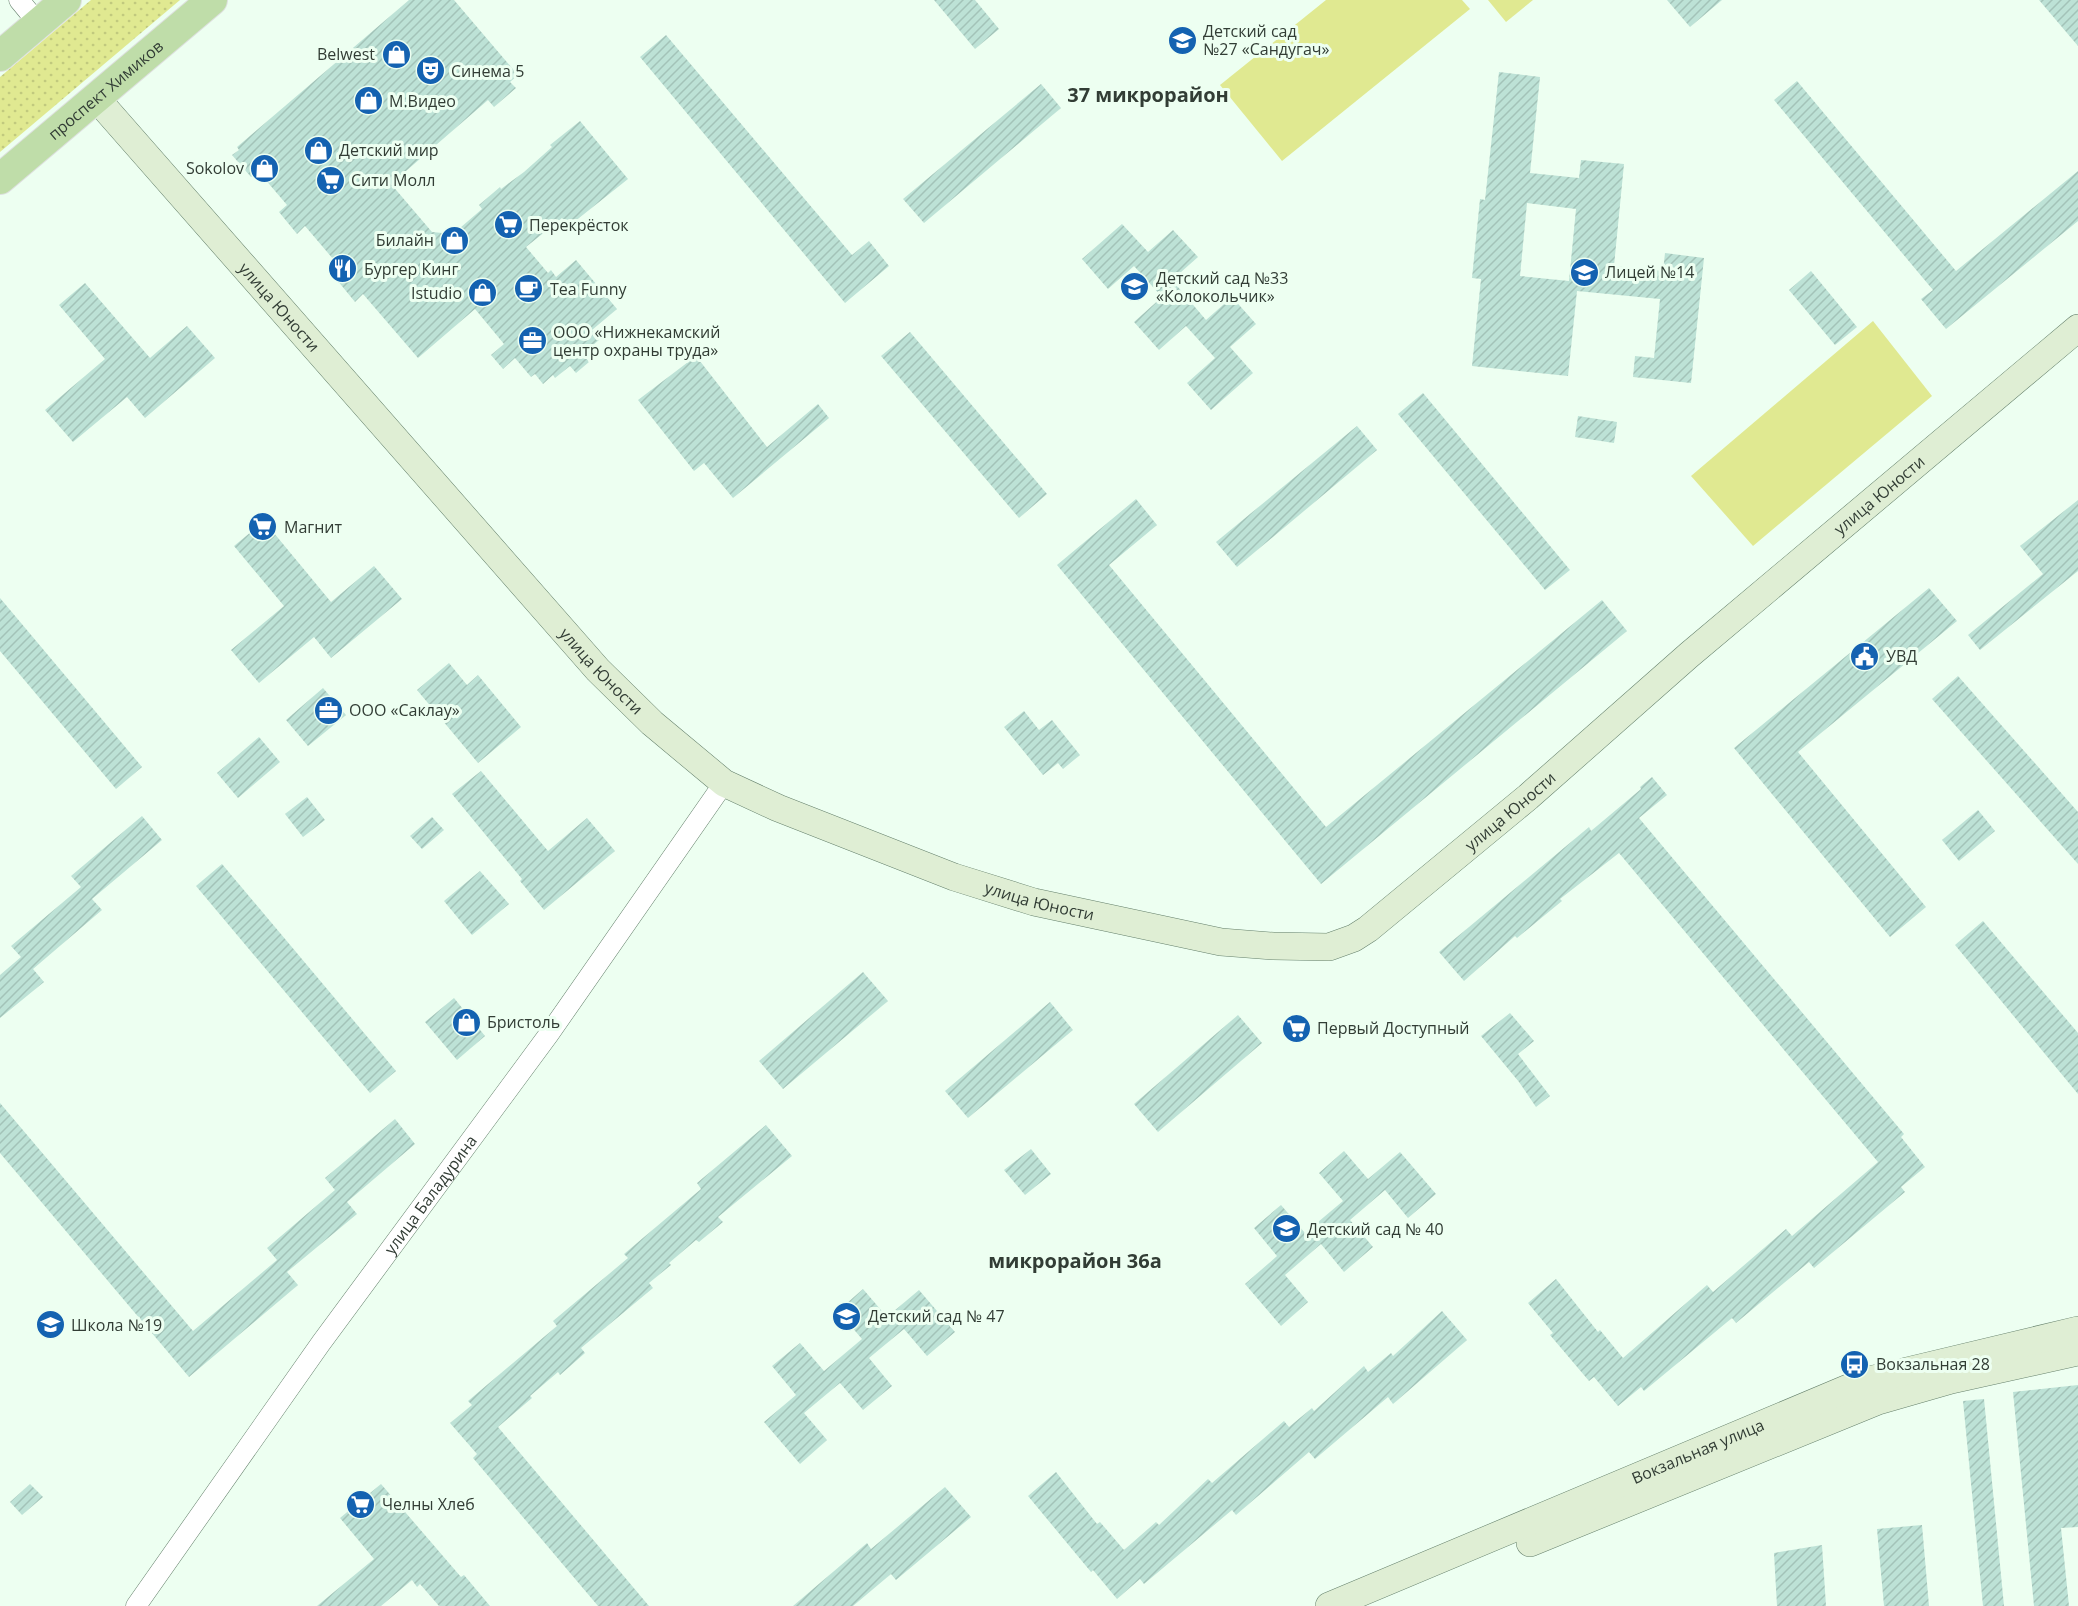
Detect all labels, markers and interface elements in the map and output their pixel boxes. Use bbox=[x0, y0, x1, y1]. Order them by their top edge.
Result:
place label: Детский сад №27 «Сандугач» bbox=[1203, 20, 1329, 60]
school or university icon: Детский сад №27 «Сандугач» bbox=[1166, 24, 1198, 56]
street label: проспект Химиков bbox=[43, 35, 168, 145]
shop icon: Belwest bbox=[380, 38, 412, 70]
place label: Belwest bbox=[317, 43, 375, 65]
theatre icon: Синема 5 bbox=[414, 55, 446, 87]
place label: Синема 5 bbox=[451, 60, 524, 82]
district label: 37 микрорайон bbox=[1067, 81, 1229, 108]
shop icon: М.Видео bbox=[352, 85, 384, 117]
place label: М.Видео bbox=[389, 90, 456, 112]
shop icon: Детский мир bbox=[302, 134, 334, 166]
place label: Детский мир bbox=[339, 139, 439, 161]
shop icon: Sokolov bbox=[249, 152, 281, 184]
place label: Sokolov bbox=[186, 157, 244, 179]
supermarket icon: Сити Молл bbox=[314, 164, 346, 196]
place label: Сити Молл bbox=[351, 169, 435, 191]
supermarket icon: Перекрёсток bbox=[492, 209, 524, 241]
place label: Перекрёсток bbox=[529, 214, 629, 236]
shop icon: Билайн bbox=[439, 224, 471, 256]
place label: Билайн bbox=[376, 229, 434, 251]
restaurant icon: Бургер Кинг bbox=[327, 253, 359, 285]
school or university icon: Лицей №14 bbox=[1568, 256, 1600, 288]
street label: улица Юности bbox=[234, 257, 325, 356]
place label: Бургер Кинг bbox=[364, 258, 458, 280]
place label: Лицей №14 bbox=[1605, 261, 1694, 283]
place label: Детский сад №33 «Колокольчик» bbox=[1156, 267, 1288, 307]
school or university icon: Детский сад №33 «Колокольчик» bbox=[1119, 271, 1151, 303]
cafe icon: Tea Funny bbox=[513, 273, 545, 305]
shop icon: Istudio bbox=[467, 277, 499, 309]
place label: Tea Funny bbox=[550, 278, 628, 300]
place label: Istudio bbox=[411, 282, 462, 304]
place label: ООО «Нижнекамский центр охраны труда» bbox=[553, 321, 720, 361]
office icon: ООО «Нижнекамский центр охраны труда» bbox=[516, 325, 548, 357]
street label: улица Юности bbox=[1829, 451, 1929, 540]
supermarket icon: Магнит bbox=[247, 511, 279, 543]
place label: Магнит bbox=[284, 516, 342, 538]
street label: улица Юности bbox=[555, 623, 648, 719]
public building icon: УВД bbox=[1849, 640, 1881, 672]
place label: УВД bbox=[1886, 645, 1917, 667]
office icon: ООО «Саклау» bbox=[312, 694, 344, 726]
place label: ООО «Саклау» bbox=[349, 699, 460, 721]
street label: улица Юности bbox=[1460, 767, 1560, 856]
street label: улица Юности bbox=[982, 876, 1096, 926]
shop icon: Бристоль bbox=[450, 1006, 482, 1038]
place label: Бристоль bbox=[487, 1011, 560, 1033]
supermarket icon: Первый Доступный bbox=[1280, 1012, 1312, 1044]
place label: Первый Доступный bbox=[1317, 1017, 1470, 1039]
street label: улица Баладурина bbox=[379, 1130, 482, 1259]
school or university icon: Детский сад № 40 bbox=[1270, 1213, 1302, 1245]
place label: Детский сад № 40 bbox=[1307, 1218, 1444, 1240]
district label: микрорайон 36а bbox=[988, 1247, 1162, 1274]
school or university icon: Детский сад № 47 bbox=[831, 1300, 863, 1332]
place label: Детский сад № 47 bbox=[868, 1305, 1005, 1327]
school or university icon: Школа №19 bbox=[34, 1309, 66, 1341]
place label: Школа №19 bbox=[71, 1314, 162, 1336]
bus stop icon: Вокзальная 28 bbox=[1839, 1348, 1871, 1380]
place label: Вокзальная 28 bbox=[1876, 1353, 1990, 1375]
street label: Вокзальная улица bbox=[1628, 1414, 1767, 1489]
supermarket icon: Челны Хлеб bbox=[345, 1488, 377, 1520]
place label: Челны Хлеб bbox=[382, 1493, 475, 1515]

